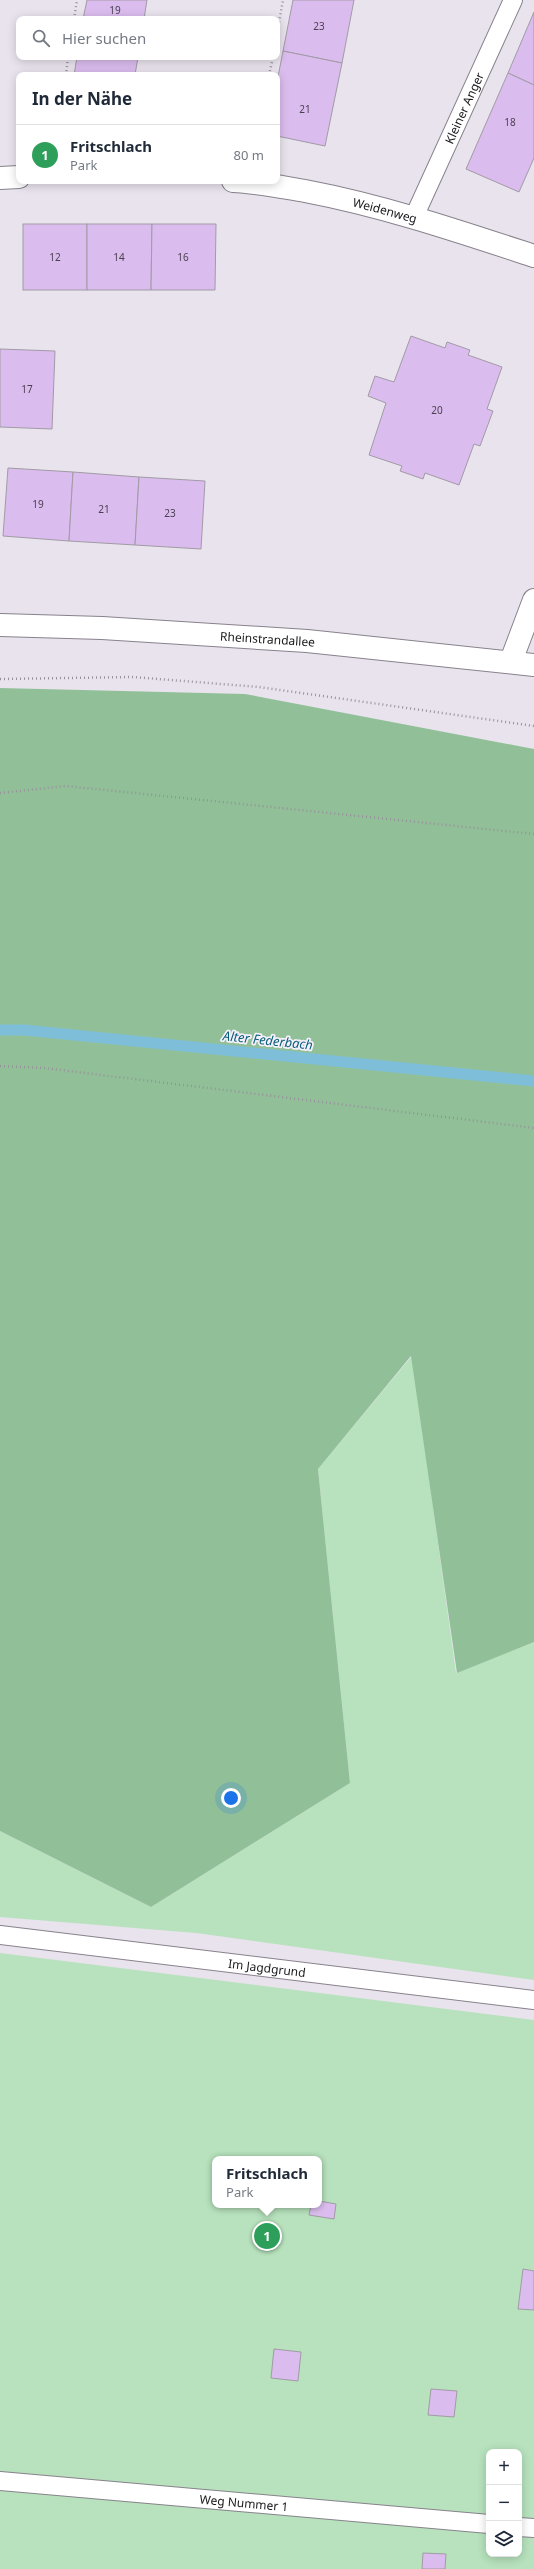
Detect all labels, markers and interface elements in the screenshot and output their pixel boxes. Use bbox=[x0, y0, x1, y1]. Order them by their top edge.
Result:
house number: 19 bbox=[109, 3, 121, 17]
search box bbox=[16, 16, 280, 60]
house number: 23 bbox=[313, 19, 325, 33]
icon: search bbox=[30, 27, 52, 49]
text: Hier suchen bbox=[62, 28, 146, 48]
street label: Kleiner Anger bbox=[440, 69, 488, 146]
text: In der Nähe bbox=[32, 87, 132, 110]
house number: 21 bbox=[299, 102, 311, 116]
house number: 18 bbox=[504, 115, 516, 129]
text: Fritschlach bbox=[70, 136, 152, 156]
text: 1 bbox=[41, 146, 49, 164]
text: 80 m bbox=[234, 146, 264, 164]
text: Park bbox=[70, 156, 97, 174]
street label: Weidenweg bbox=[351, 193, 419, 227]
house number: 12 bbox=[49, 250, 61, 264]
house number: 14 bbox=[113, 250, 125, 264]
house number: 16 bbox=[177, 250, 189, 264]
house number: 17 bbox=[21, 382, 33, 396]
house number: 20 bbox=[431, 403, 443, 417]
house number: 19 bbox=[32, 497, 44, 511]
house number: 21 bbox=[98, 502, 110, 516]
house number: 23 bbox=[164, 506, 176, 520]
street label: Rheinstrandallee bbox=[220, 627, 316, 650]
water label: Alter Federbach bbox=[221, 1026, 314, 1054]
your location bbox=[221, 1788, 241, 1808]
street label: Im Jagdgrund bbox=[227, 1954, 307, 1981]
popup bbox=[212, 2156, 322, 2208]
text: Fritschlach bbox=[226, 2163, 308, 2183]
text: Park bbox=[226, 2183, 254, 2201]
pin: 1 bbox=[254, 2221, 280, 2251]
map controls bbox=[486, 2449, 522, 2557]
button: + bbox=[486, 2449, 522, 2485]
button: − bbox=[486, 2485, 522, 2521]
street label: Weg Nummer 1 bbox=[199, 2490, 289, 2515]
button: layers bbox=[486, 2521, 522, 2557]

